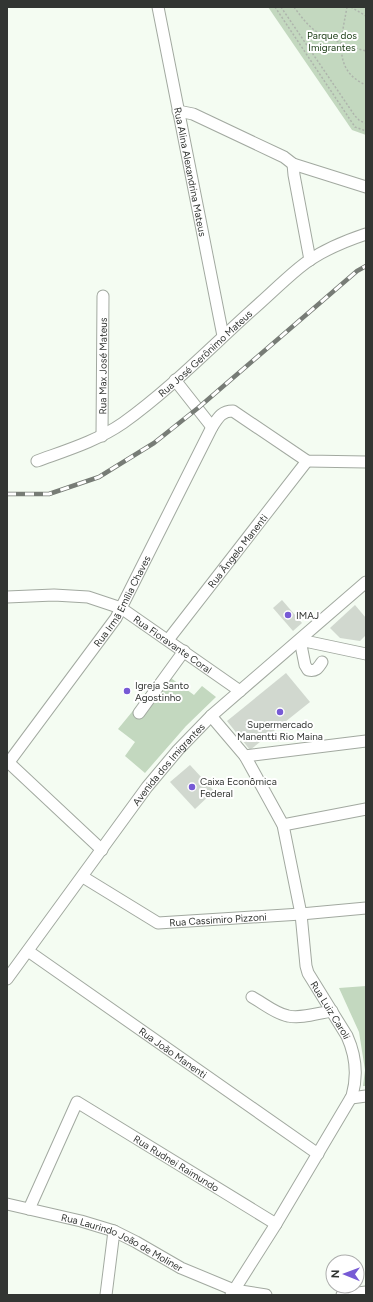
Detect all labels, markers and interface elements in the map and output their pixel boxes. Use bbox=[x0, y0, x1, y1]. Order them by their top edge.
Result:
park label: Parque dos Imigrantes bbox=[307, 29, 357, 54]
street label: Rua Alina Alexandrina Mateus bbox=[171, 106, 209, 238]
street label: Rua José Gerônimo Mateus bbox=[155, 307, 255, 400]
street label: Rua Max José Mateus bbox=[96, 317, 110, 415]
street label: Rua Ângelo Manenti bbox=[205, 512, 270, 591]
street label: Rua Irmã Emília Chaves bbox=[91, 553, 154, 650]
place label: IMAJ bbox=[296, 609, 319, 622]
marker: IMAJ bbox=[283, 610, 293, 620]
street label: Rua Fioravante Coral bbox=[131, 613, 214, 676]
place label: Igreja Santo Agostinho bbox=[135, 679, 189, 704]
marker: Igreja Santo Agostinho bbox=[122, 686, 132, 696]
marker: Supermercado Manentti Rio Maina bbox=[275, 707, 285, 717]
place label: Supermercado Manentti Rio Maina bbox=[237, 718, 323, 743]
street label: Avenida dos Imigrantes bbox=[130, 720, 208, 808]
place label: Caixa Econômica Federal bbox=[200, 775, 277, 800]
marker: Caixa Econômica Federal bbox=[187, 782, 197, 792]
street label: Rua Cassimiro Pizzoni bbox=[169, 910, 267, 929]
street label: Rua Luiz Caroli bbox=[308, 979, 353, 1041]
street label: Rua João Manenti bbox=[136, 1025, 209, 1081]
street label: Rua Rudnei Raimundo bbox=[131, 1132, 222, 1195]
street label: Rua Laurindo João de Moliner bbox=[60, 1211, 186, 1275]
north arrow bbox=[325, 1254, 365, 1294]
text: N bbox=[329, 1269, 342, 1278]

